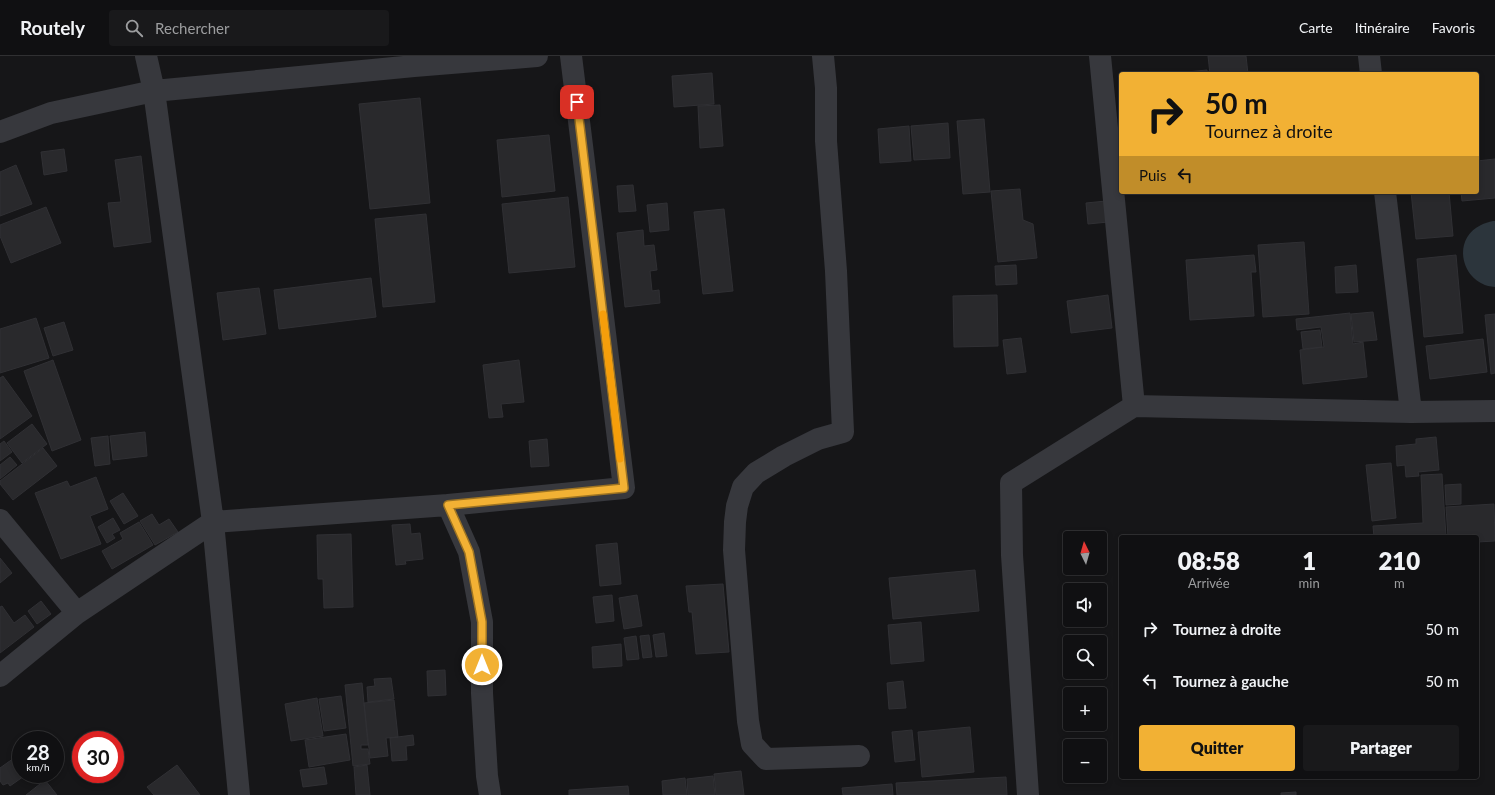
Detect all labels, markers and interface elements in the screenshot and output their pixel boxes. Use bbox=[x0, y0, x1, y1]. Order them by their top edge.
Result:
search box bbox=[109, 10, 389, 46]
text: Routely bbox=[20, 16, 85, 39]
icon: search bbox=[123, 17, 145, 39]
text: Rechercher bbox=[155, 19, 229, 37]
text: Carte bbox=[1299, 19, 1333, 36]
text: Itinéraire bbox=[1355, 19, 1410, 36]
text: Favoris bbox=[1432, 19, 1475, 36]
pin bbox=[560, 85, 594, 119]
text: 50 m bbox=[1205, 86, 1268, 120]
icon: right bbox=[1139, 88, 1191, 140]
icon: arrive bbox=[566, 91, 588, 113]
text: Tournez à droite bbox=[1205, 120, 1333, 142]
icon: left bbox=[1174, 164, 1196, 186]
text: Puis bbox=[1139, 166, 1166, 184]
north arrow bbox=[1063, 531, 1107, 575]
map controls bbox=[1063, 531, 1107, 783]
text: 08:58 bbox=[1178, 546, 1240, 575]
text: 1 bbox=[1302, 546, 1316, 575]
text: 210 bbox=[1378, 546, 1420, 575]
text: Arrivée bbox=[1188, 575, 1230, 591]
text: min bbox=[1299, 575, 1320, 591]
text: m bbox=[1394, 575, 1405, 591]
button: sound bbox=[1063, 583, 1107, 627]
icon: right bbox=[1139, 618, 1161, 640]
text: Tournez à droite bbox=[1173, 620, 1281, 638]
text: 50 m bbox=[1425, 620, 1459, 638]
button: search bbox=[1063, 635, 1107, 679]
position arrow bbox=[461, 644, 503, 686]
icon: left bbox=[1139, 670, 1161, 692]
text: Tournez à gauche bbox=[1173, 672, 1289, 690]
text: 50 m bbox=[1425, 672, 1459, 690]
button: + bbox=[1063, 687, 1107, 731]
button: Quitter bbox=[1139, 725, 1295, 771]
button: Partager bbox=[1303, 725, 1459, 771]
speed limit sign: 30 bbox=[72, 731, 124, 783]
button: − bbox=[1063, 739, 1107, 783]
text: 28 bbox=[26, 740, 50, 764]
text: km/h bbox=[26, 761, 50, 773]

